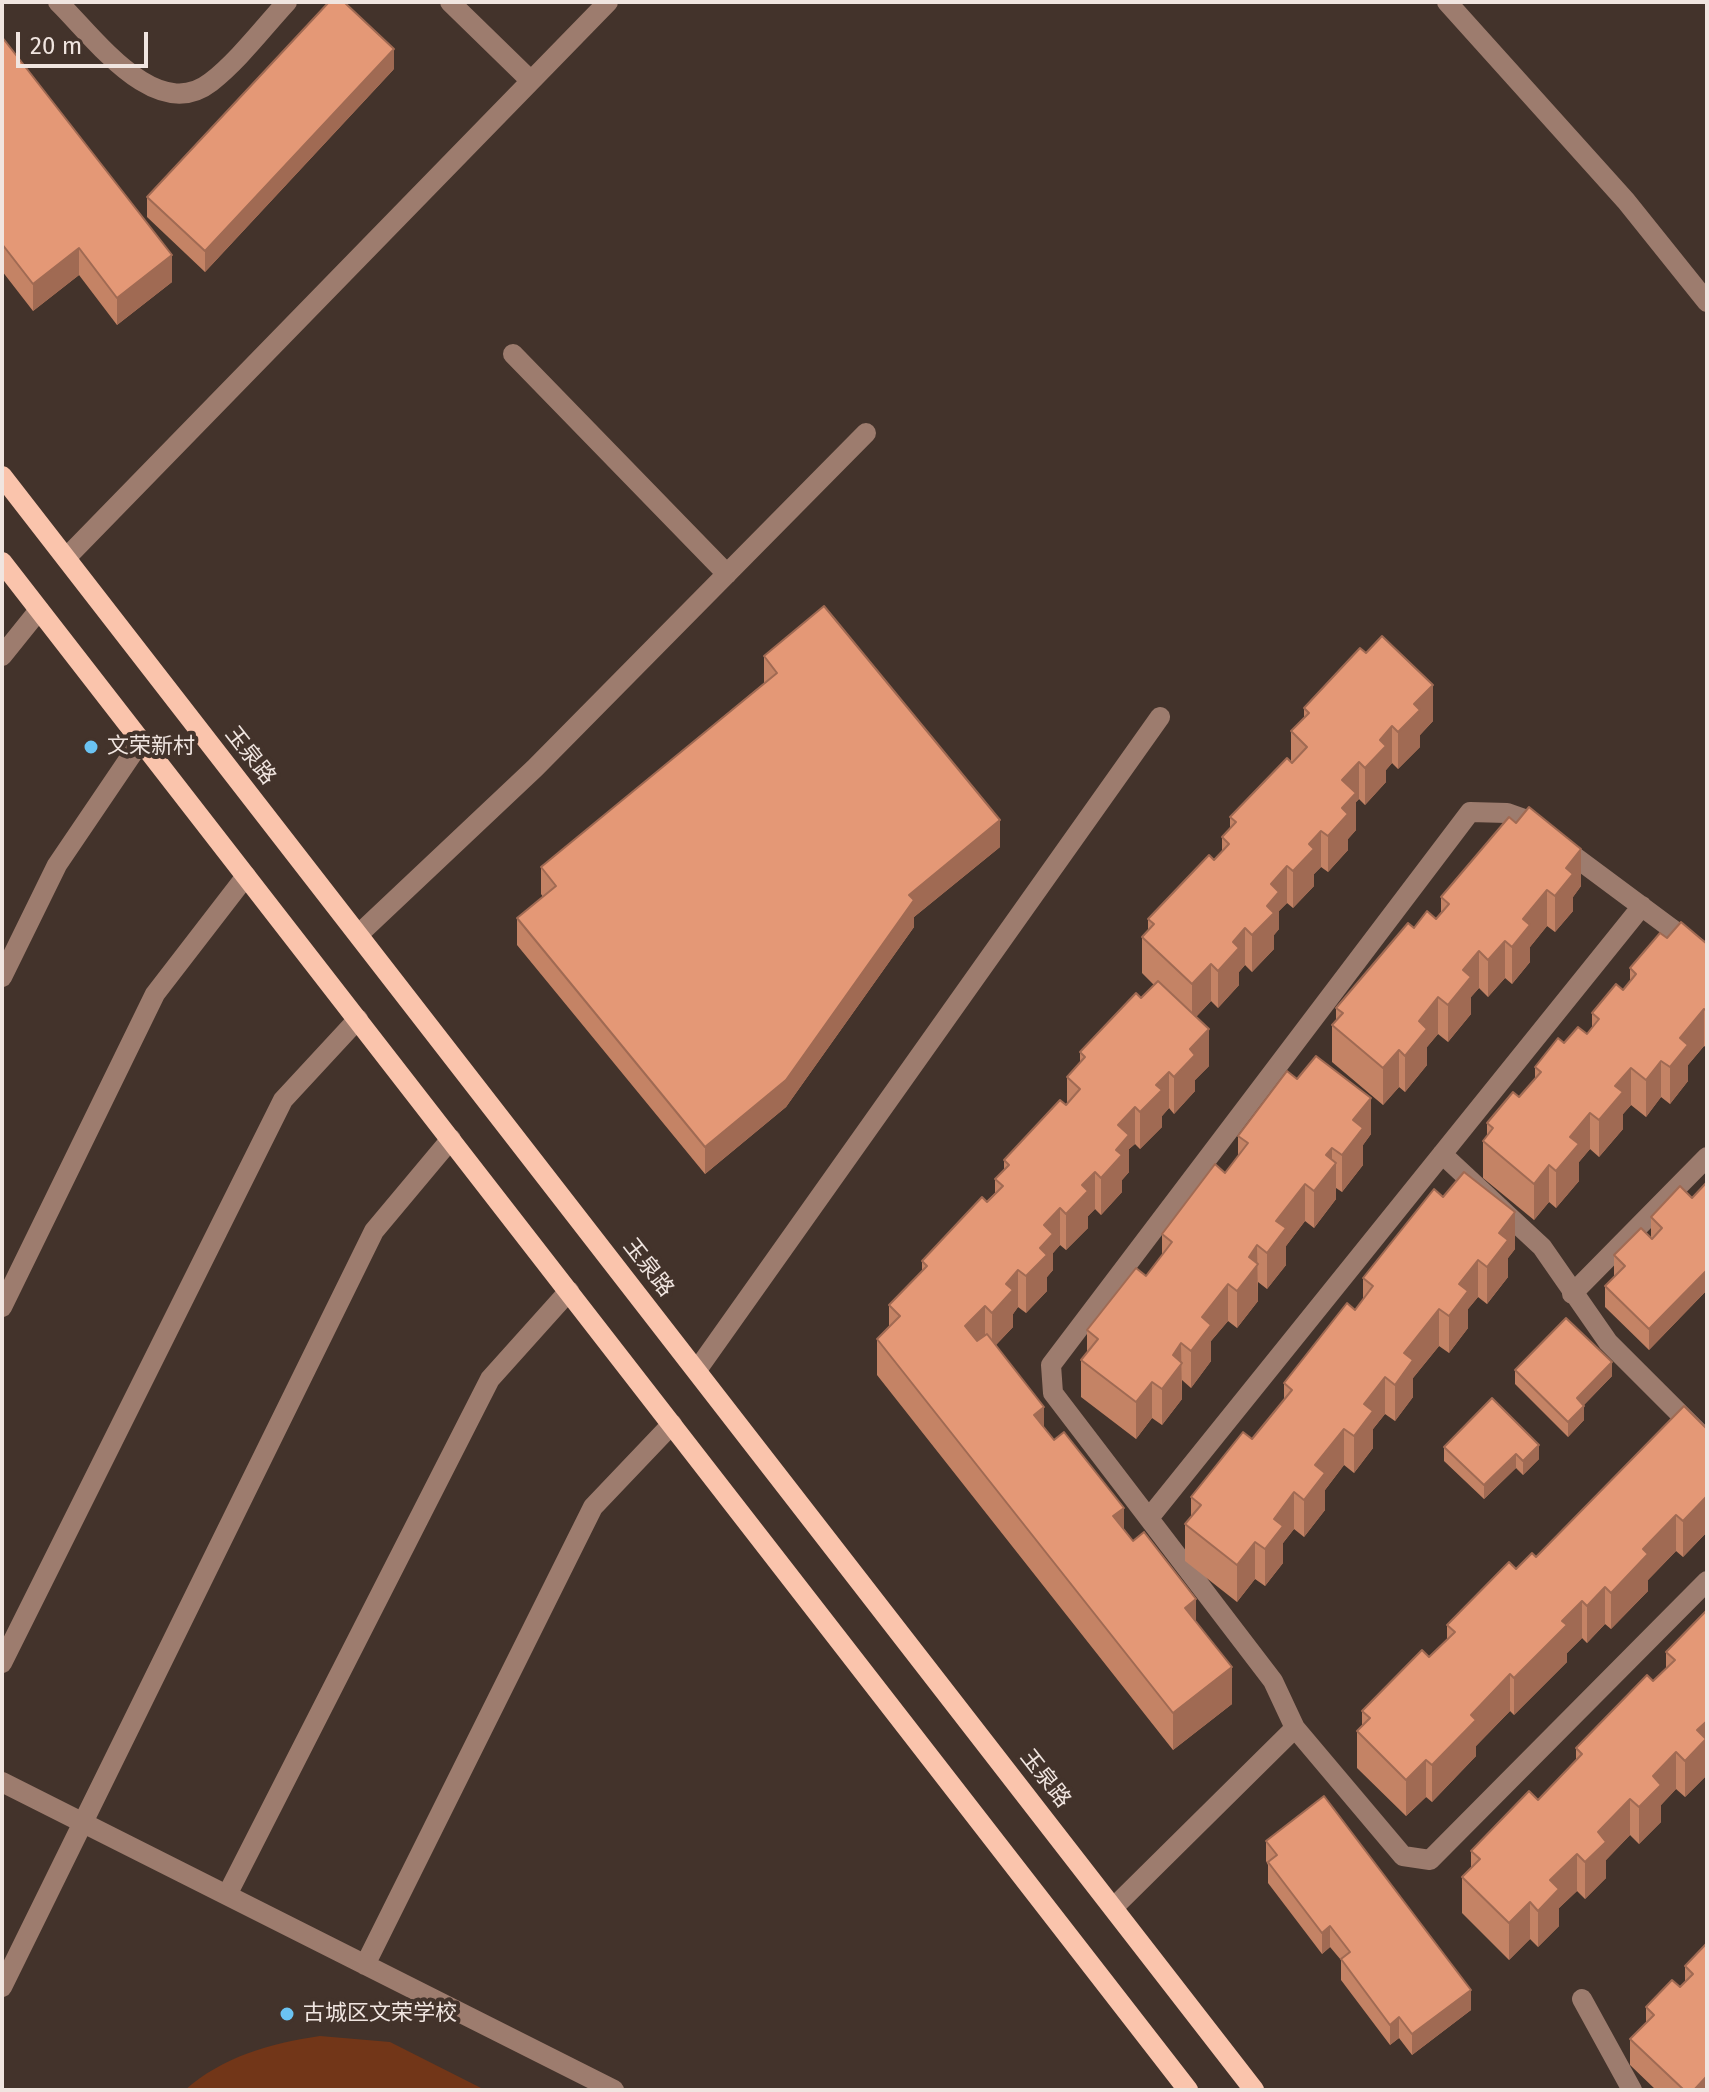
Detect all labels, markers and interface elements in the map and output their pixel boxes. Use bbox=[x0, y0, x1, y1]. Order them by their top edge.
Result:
scale bar bbox=[20, 16, 152, 66]
text: 20 m bbox=[30, 32, 82, 60]
street label: 玉泉路 bbox=[219, 722, 281, 790]
place label: 文荣新村 bbox=[107, 734, 195, 760]
marker: 文荣新村 bbox=[82, 738, 100, 756]
street label: 玉泉路 bbox=[617, 1234, 679, 1302]
street label: 玉泉路 bbox=[1014, 1745, 1076, 1813]
place label: 古城区文荣学校 bbox=[303, 2001, 457, 2027]
marker: 古城区文荣学校 bbox=[278, 2005, 296, 2023]

